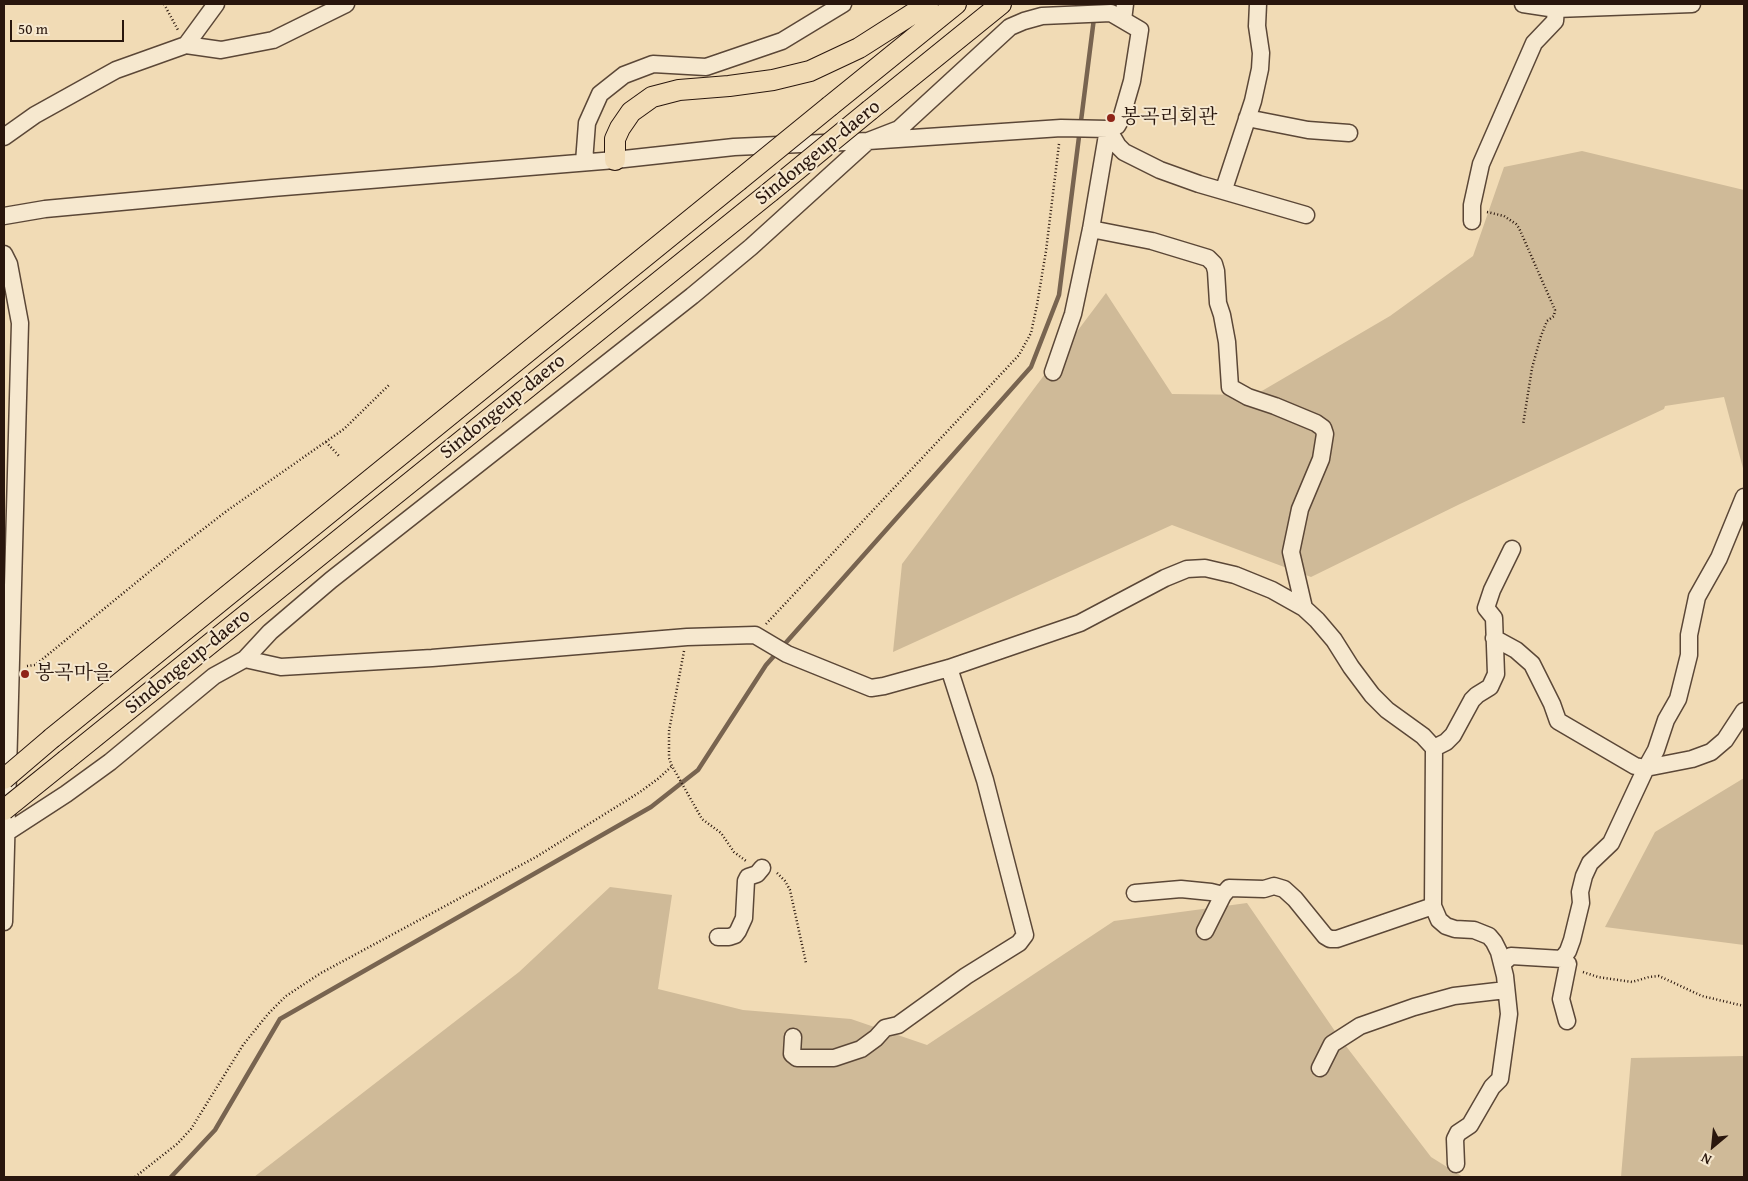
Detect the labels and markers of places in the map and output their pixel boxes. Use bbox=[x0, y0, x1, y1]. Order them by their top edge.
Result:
place label: 봉곡리회관 bbox=[1121, 106, 1218, 130]
marker: 봉곡리회관 bbox=[1105, 112, 1117, 124]
place label: 봉곡마을 bbox=[35, 662, 112, 686]
marker: 봉곡마을 bbox=[19, 668, 31, 680]

